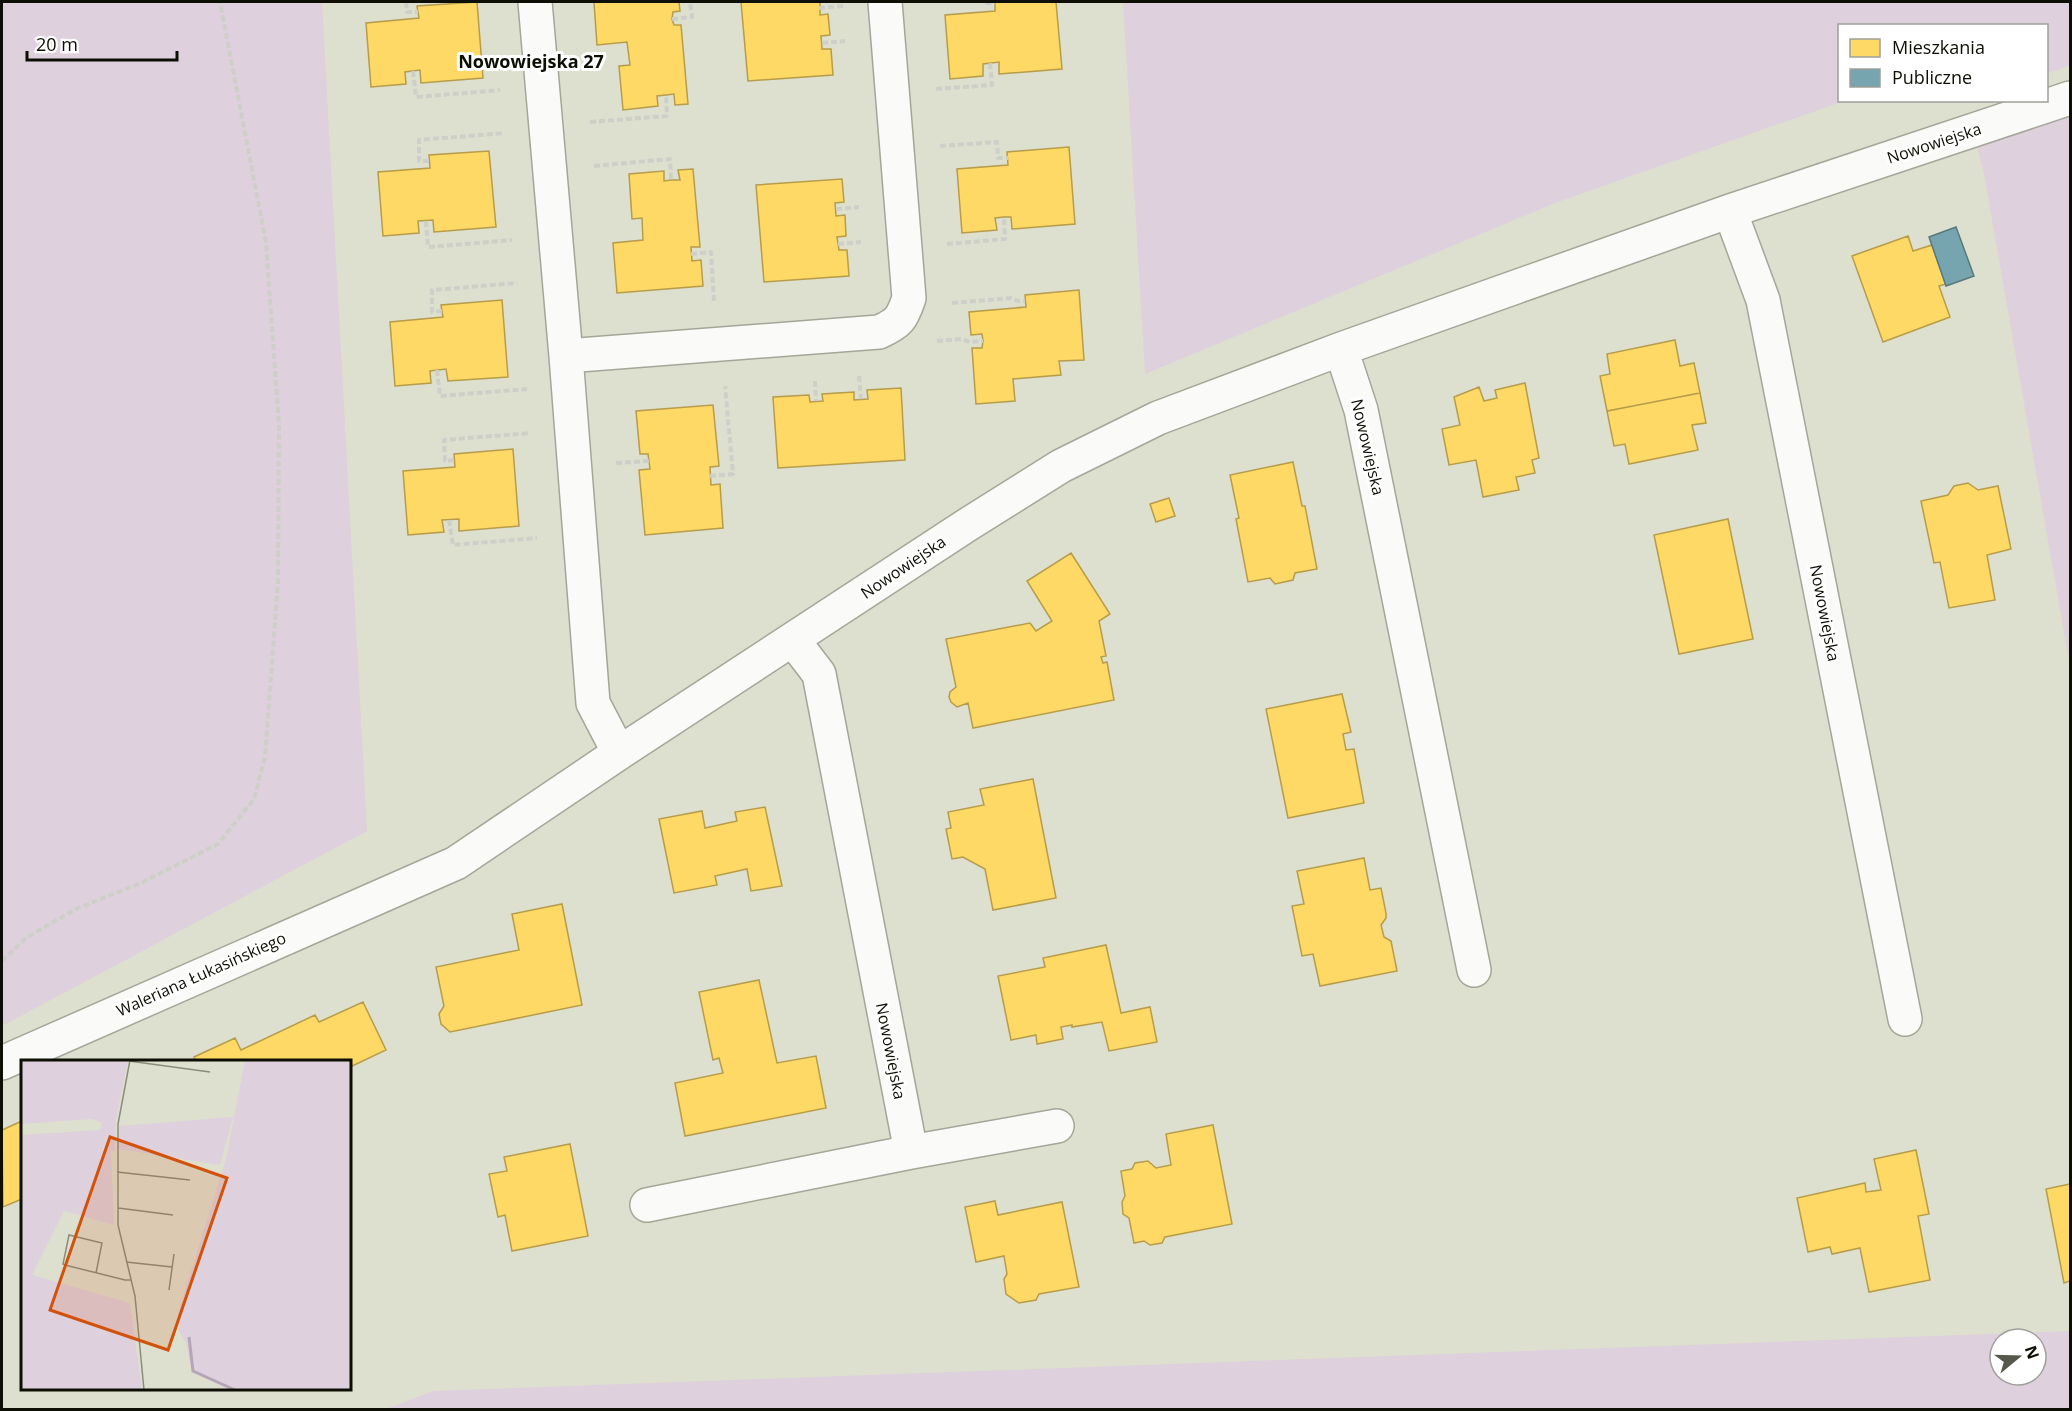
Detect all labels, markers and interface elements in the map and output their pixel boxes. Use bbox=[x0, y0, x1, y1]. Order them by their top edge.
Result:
scale bar bbox=[27, 24, 177, 62]
legend bbox=[1838, 24, 2048, 102]
text: 20 m bbox=[36, 32, 78, 56]
text: Mieszkania bbox=[1892, 35, 1985, 59]
district label: Nowowiejska 27 bbox=[458, 49, 604, 73]
text: Publiczne bbox=[1892, 65, 1972, 89]
street label: Nowowiejska bbox=[1884, 117, 1984, 169]
street label: Nowowiejska bbox=[1346, 397, 1390, 497]
street label: Nowowiejska bbox=[856, 530, 950, 604]
street label: Nowowiejska bbox=[1805, 563, 1845, 663]
street label: Waleriana Łukasińskiego bbox=[113, 927, 289, 1021]
street label: Nowowiejska bbox=[871, 1001, 911, 1101]
inset map bbox=[21, 1060, 351, 1390]
north arrow bbox=[1988, 1327, 2048, 1387]
text: N bbox=[2020, 1342, 2045, 1362]

